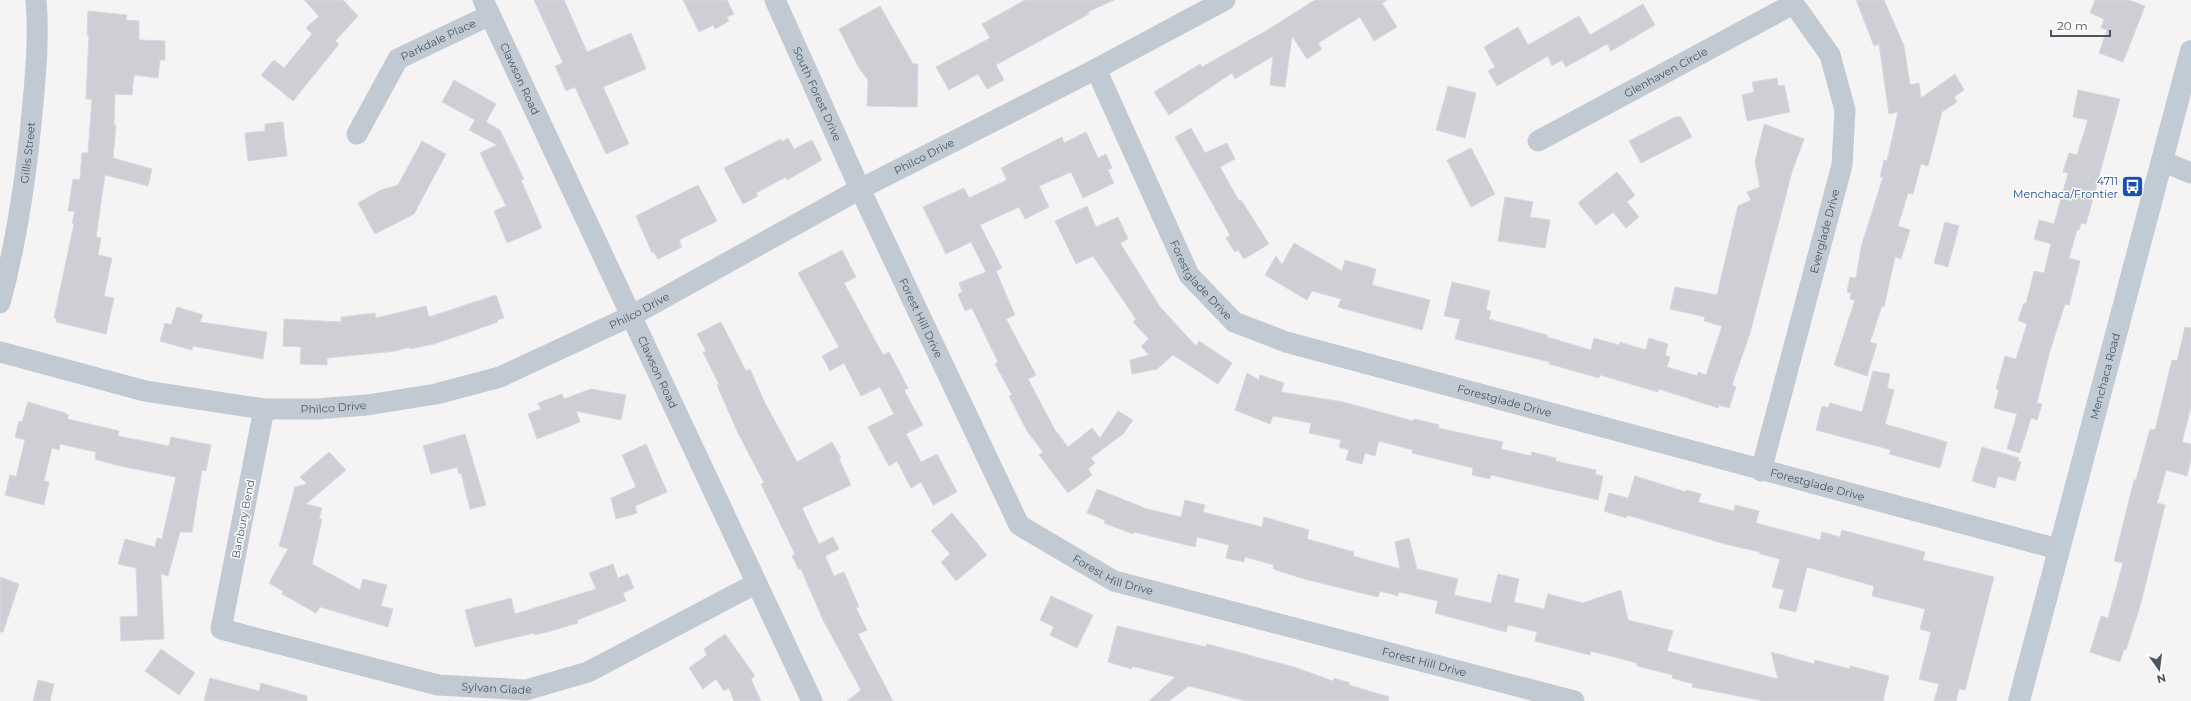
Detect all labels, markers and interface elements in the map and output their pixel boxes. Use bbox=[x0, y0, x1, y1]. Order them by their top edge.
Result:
scale bar bbox=[2051, 12, 2110, 38]
street label: Parkdale Place bbox=[398, 16, 478, 64]
text: 20 m bbox=[2057, 18, 2088, 33]
street label: Clawson Road bbox=[497, 40, 543, 117]
street label: Glenhaven Circle bbox=[1621, 44, 1710, 101]
street label: South Forest Drive bbox=[790, 45, 845, 144]
street label: Gillis Street bbox=[17, 121, 38, 184]
street label: Philco Drive bbox=[891, 135, 957, 178]
place label: 4711 Menchaca/Frontier bbox=[2013, 174, 2118, 201]
bus stop icon: 4711 Menchaca/Frontier bbox=[2120, 174, 2146, 200]
street label: Everglade Drive bbox=[1807, 187, 1842, 275]
street label: Forestglade Drive bbox=[1167, 238, 1235, 323]
street label: Forest Hill Drive bbox=[896, 276, 946, 361]
street label: Philco Drive bbox=[607, 289, 672, 332]
street label: Menchaca Road bbox=[2087, 331, 2123, 421]
street label: Clawson Road bbox=[635, 334, 681, 410]
street label: Forestglade Drive bbox=[1456, 381, 1554, 420]
street label: Philco Drive bbox=[300, 398, 367, 416]
street label: Forestglade Drive bbox=[1769, 465, 1866, 504]
street label: Banbury Bend bbox=[228, 478, 258, 560]
street label: Forest Hill Drive bbox=[1070, 551, 1155, 598]
street label: Forest Hill Drive bbox=[1381, 644, 1469, 680]
north arrow bbox=[2139, 649, 2179, 689]
text: N bbox=[2155, 671, 2167, 687]
street label: Sylvan Glade bbox=[461, 679, 534, 697]

